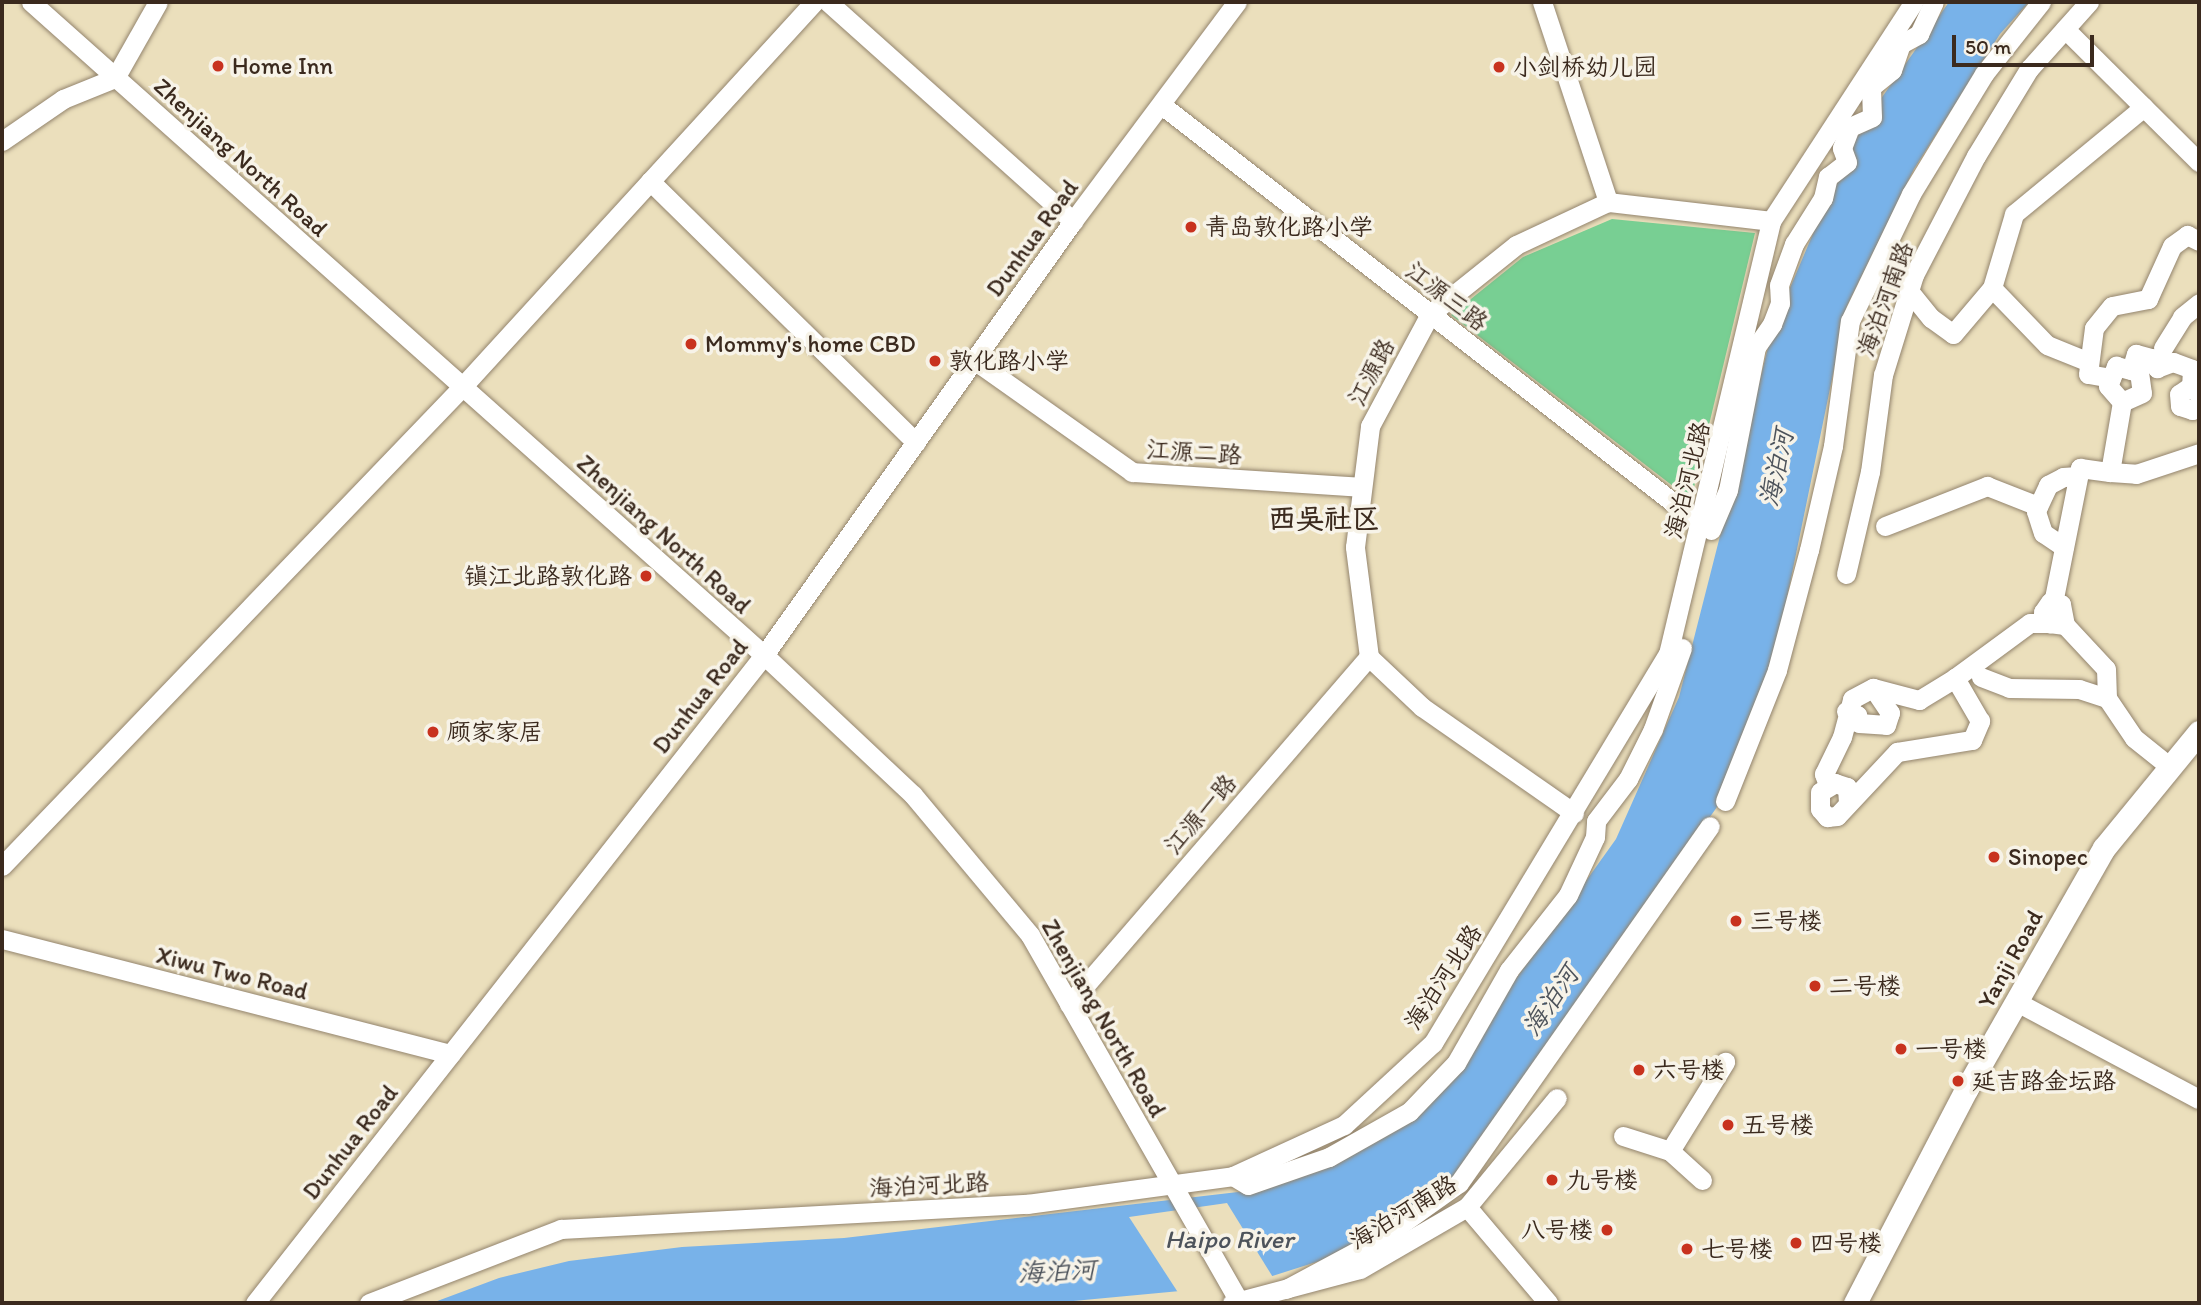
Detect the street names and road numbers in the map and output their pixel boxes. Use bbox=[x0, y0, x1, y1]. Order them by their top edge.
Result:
street label: Zhenjiang North Road bbox=[148, 72, 334, 242]
street label: Dunhua Road bbox=[980, 174, 1084, 302]
street label: 海泊河南路 bbox=[1851, 238, 1919, 360]
street label: 江源三路 bbox=[1400, 255, 1494, 337]
street label: 江源路 bbox=[1341, 333, 1401, 411]
street label: 海泊河北路 bbox=[1659, 418, 1715, 542]
street label: 江源二路 bbox=[1145, 434, 1243, 470]
street label: Zhenjiang North Road bbox=[571, 449, 757, 619]
street label: Dunhua Road bbox=[646, 633, 754, 759]
street label: 江源一路 bbox=[1158, 768, 1242, 860]
street label: Yanji Road bbox=[1971, 905, 2049, 1013]
street label: Zhenjiang North Road bbox=[1036, 914, 1172, 1122]
street label: 海泊河北路 bbox=[1398, 919, 1488, 1035]
street label: Xiwu Two Road bbox=[154, 940, 310, 1006]
street label: Dunhua Road bbox=[296, 1079, 404, 1205]
street label: 海泊河北路 bbox=[868, 1167, 990, 1203]
street label: 海泊河南路 bbox=[1344, 1169, 1462, 1255]

